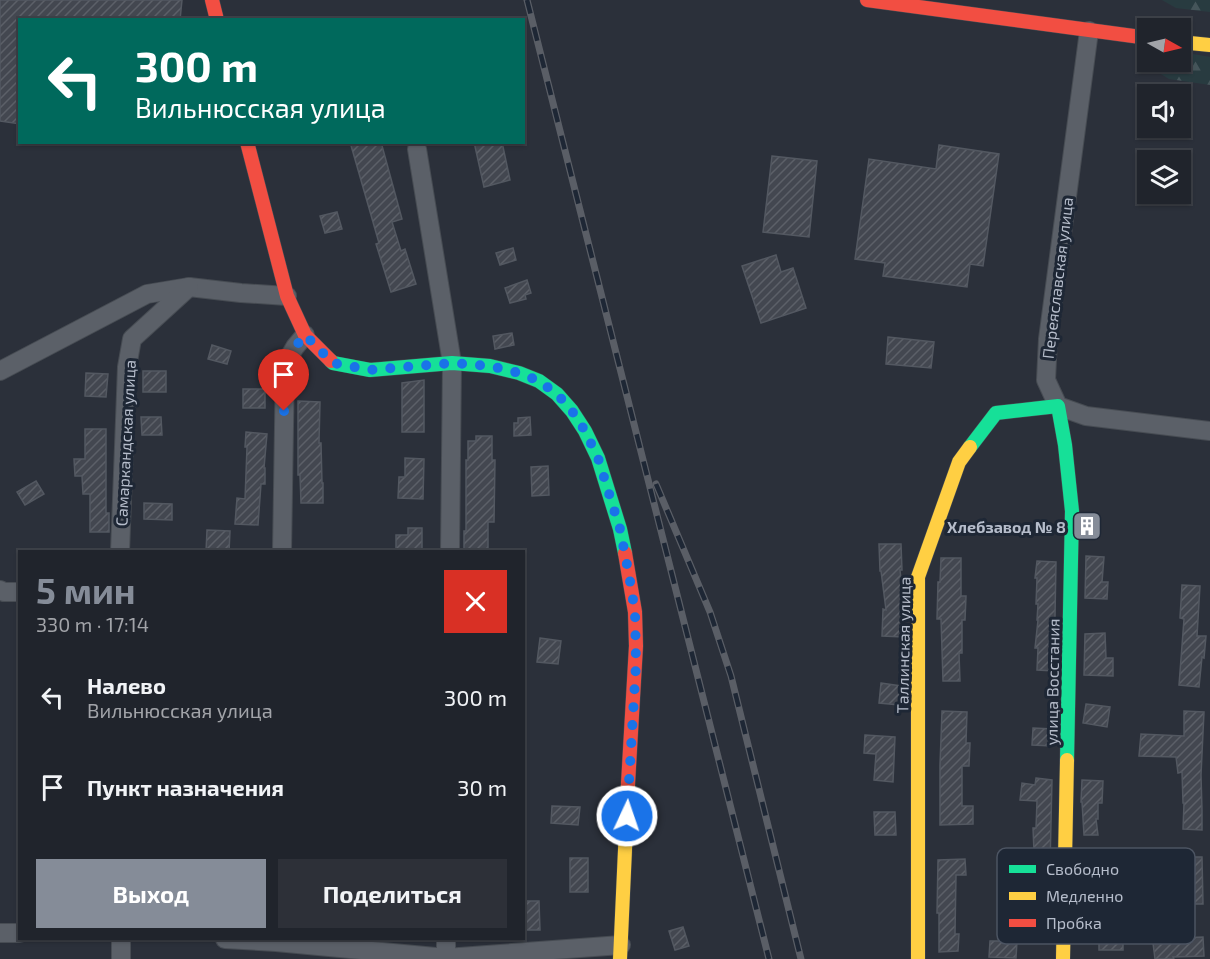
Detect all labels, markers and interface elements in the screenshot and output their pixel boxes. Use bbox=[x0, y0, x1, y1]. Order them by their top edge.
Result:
north arrow bbox=[1137, 18, 1191, 72]
map controls bbox=[1137, 18, 1191, 204]
text: 300 m bbox=[135, 40, 258, 90]
icon: left bbox=[36, 42, 114, 120]
button: sound bbox=[1137, 84, 1191, 138]
text: Вильнюсская улица bbox=[135, 91, 386, 123]
button: layers bbox=[1137, 150, 1191, 204]
street label: Переяславская улица bbox=[1038, 196, 1077, 360]
pin bbox=[258, 349, 309, 411]
icon: arrive bbox=[267, 358, 300, 391]
street label: Самаркандская улица bbox=[111, 359, 140, 527]
building icon: Хлебзавод № 8 bbox=[1071, 510, 1103, 542]
place label: Хлебзавод № 8 bbox=[947, 517, 1066, 536]
text: 5 мин bbox=[36, 568, 136, 611]
button: close bbox=[444, 570, 507, 633]
street label: Таллинская улица bbox=[892, 576, 915, 714]
text: 330 m · 17:14 bbox=[36, 612, 149, 636]
street label: улица Восстания bbox=[1041, 618, 1064, 746]
text: Налево bbox=[87, 672, 166, 698]
icon: left bbox=[36, 681, 69, 714]
text: 300 m bbox=[444, 684, 507, 710]
text: Вильнюсская улица bbox=[87, 698, 273, 722]
icon: arrive bbox=[36, 771, 69, 804]
text: Пункт назначения bbox=[87, 774, 284, 800]
text: 30 m bbox=[457, 774, 507, 800]
position arrow bbox=[595, 784, 659, 848]
legend bbox=[997, 848, 1195, 944]
button: Выход bbox=[36, 859, 266, 928]
button: Поделиться bbox=[278, 859, 507, 928]
text: Свободно bbox=[1046, 859, 1119, 878]
text: Медленно bbox=[1046, 886, 1123, 905]
text: Пробка bbox=[1046, 913, 1102, 932]

